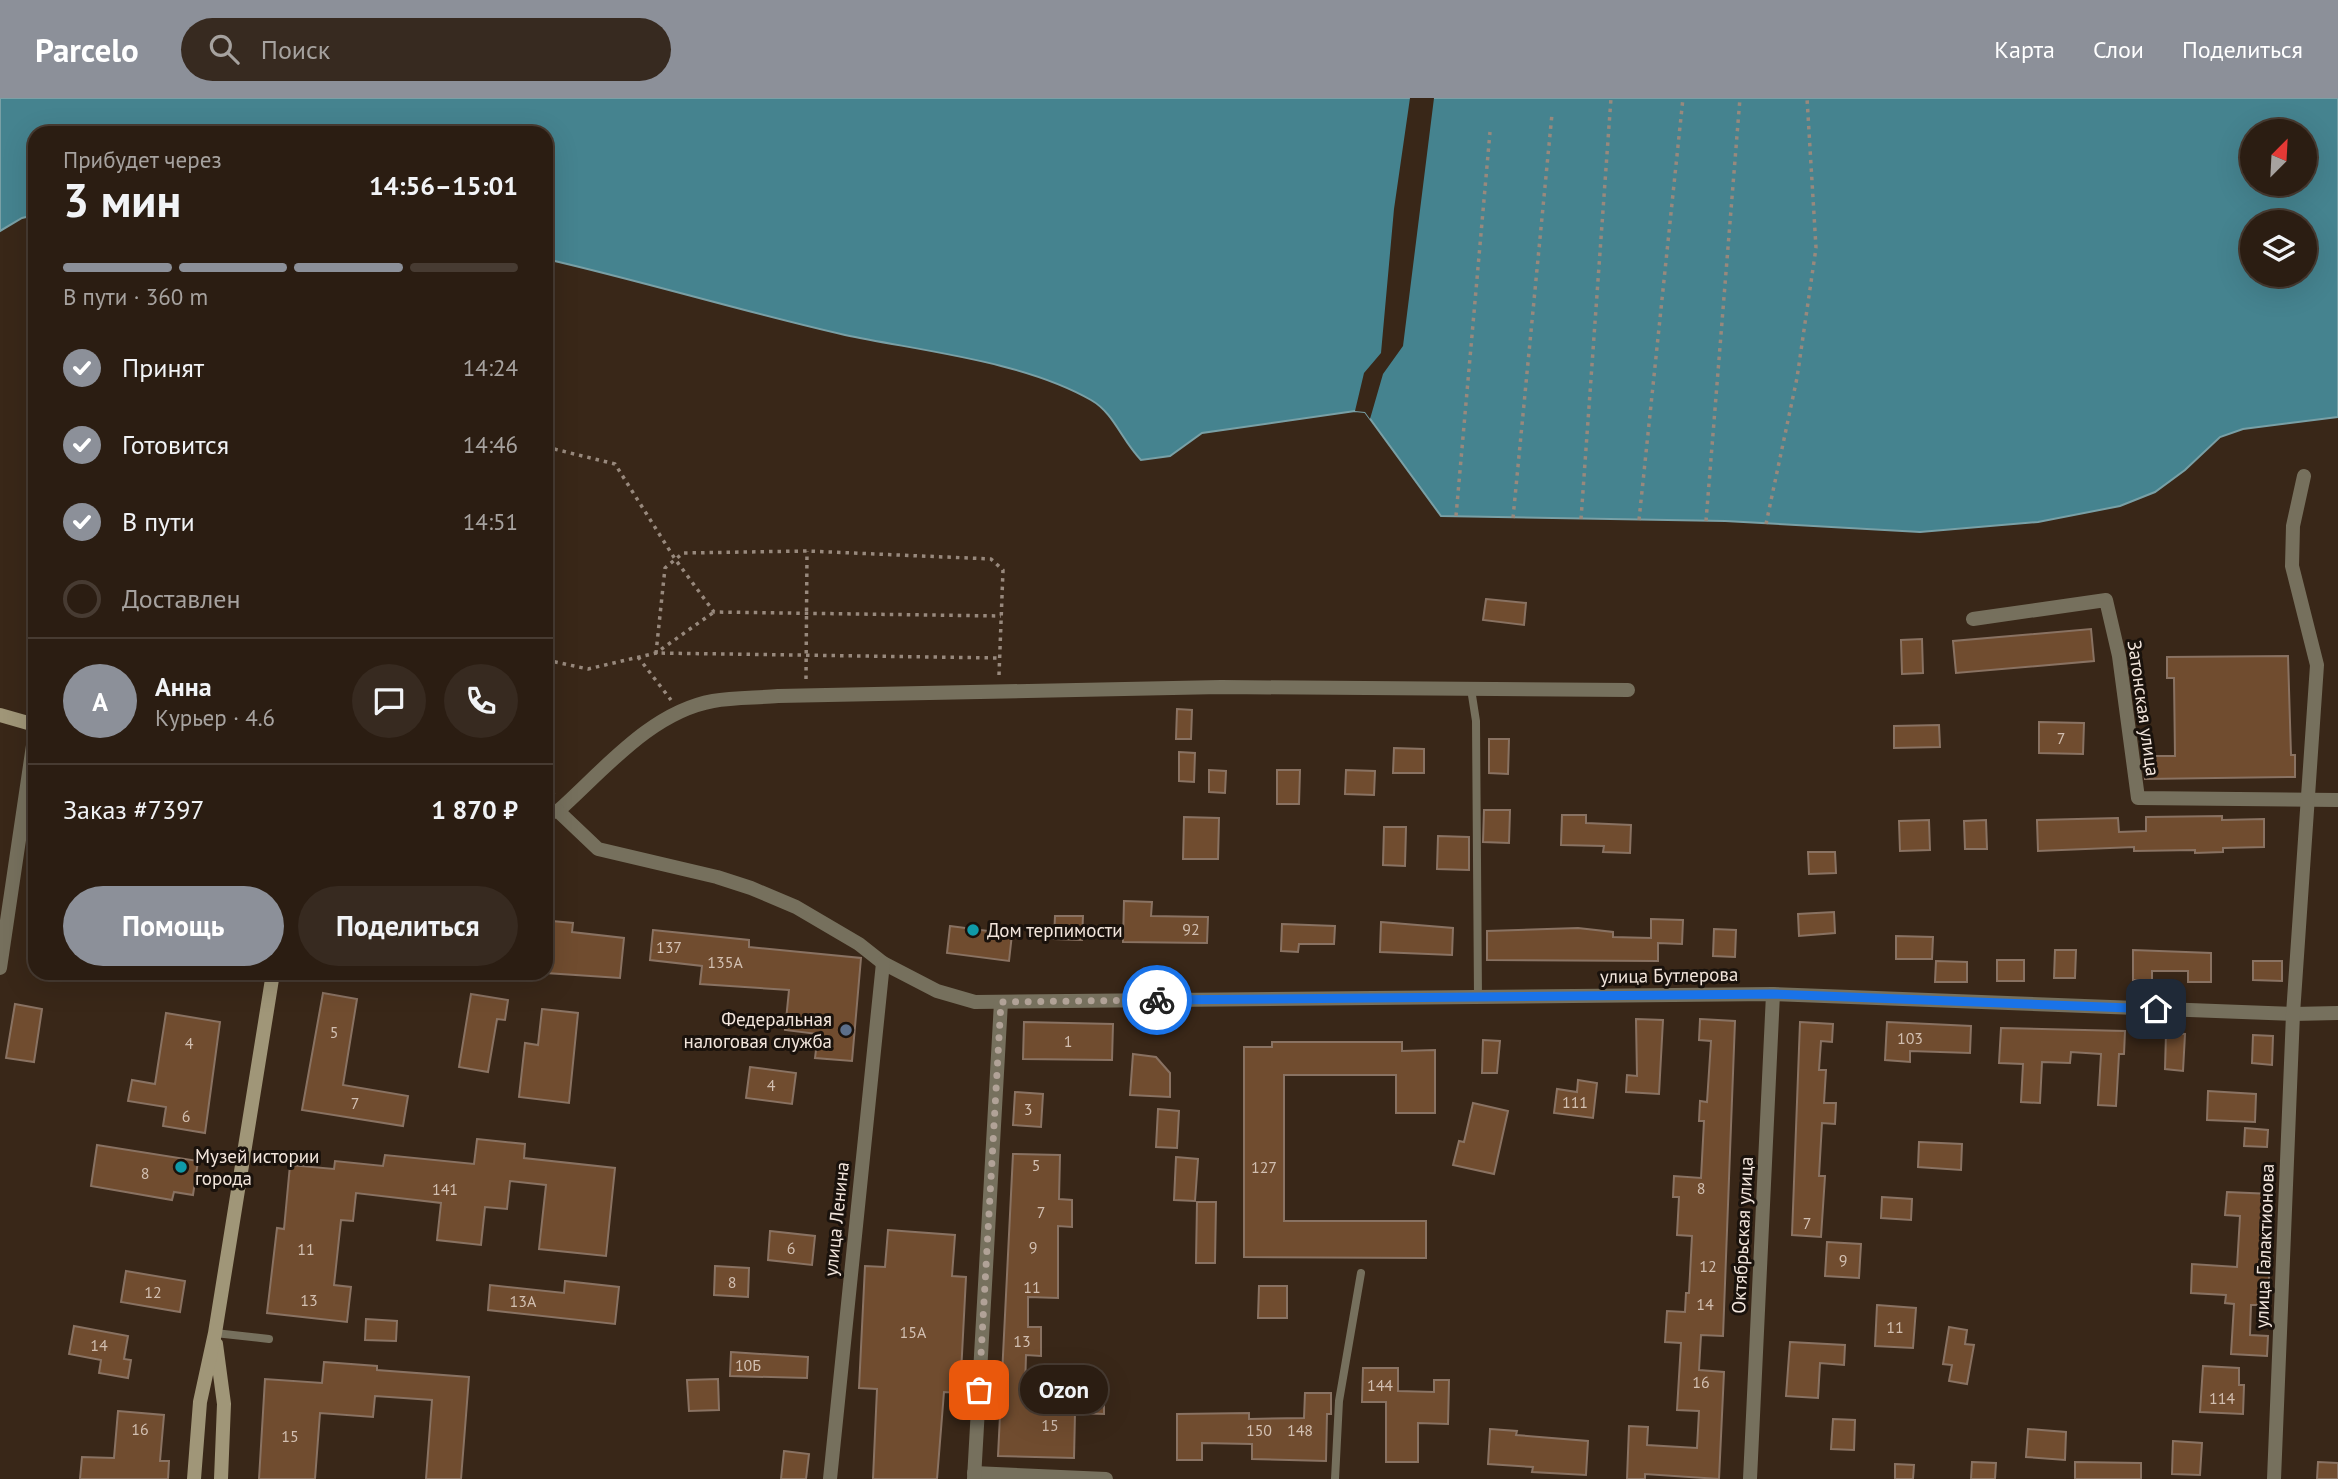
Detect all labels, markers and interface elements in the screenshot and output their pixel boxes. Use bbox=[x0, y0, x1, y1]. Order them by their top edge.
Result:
search box bbox=[181, 18, 671, 81]
text: Parcelo bbox=[35, 28, 139, 71]
icon: search bbox=[205, 30, 243, 68]
text: Поиск bbox=[261, 33, 330, 66]
text: Карта bbox=[1994, 34, 2055, 65]
text: Слои bbox=[2093, 34, 2144, 65]
text: Поделиться bbox=[2182, 34, 2303, 65]
north arrow bbox=[2240, 119, 2317, 196]
map controls bbox=[2240, 119, 2317, 287]
text: Прибудет через bbox=[63, 145, 222, 174]
text: 14:56–15:01 bbox=[369, 169, 518, 202]
text: 3 мин bbox=[63, 170, 181, 230]
button: layers bbox=[2240, 210, 2317, 287]
text: В пути · 360 m bbox=[63, 282, 208, 311]
icon: check bbox=[63, 349, 101, 387]
text: Принят bbox=[122, 351, 204, 384]
text: 14:24 bbox=[463, 353, 518, 382]
icon: check bbox=[63, 426, 101, 464]
text: Готовится bbox=[122, 428, 229, 461]
text: 14:46 bbox=[463, 430, 518, 459]
icon: check bbox=[63, 503, 101, 541]
text: В пути bbox=[122, 505, 195, 538]
text: 14:51 bbox=[463, 507, 518, 536]
text: Доставлен bbox=[122, 582, 241, 615]
street label: Затонская улица bbox=[2123, 639, 2165, 777]
button: chat bbox=[352, 664, 426, 738]
button: phone bbox=[444, 664, 518, 738]
text: Анна bbox=[155, 670, 212, 703]
text: А bbox=[92, 685, 108, 718]
text: Курьер · 4.6 bbox=[155, 703, 275, 732]
house number: 7 bbox=[2057, 728, 2065, 748]
text: Заказ #7397 bbox=[63, 793, 205, 826]
text: 1 870 ₽ bbox=[431, 793, 518, 826]
button: Помощь bbox=[63, 886, 284, 966]
button: Поделиться bbox=[298, 886, 518, 966]
place label: Дом терпимости bbox=[987, 918, 1123, 942]
house number: 92 bbox=[1182, 919, 1200, 939]
marker: Дом терпимости bbox=[965, 922, 981, 938]
house number: 137 bbox=[656, 937, 682, 957]
house number: 135А bbox=[707, 952, 743, 972]
street label: улица Бутлерова bbox=[1600, 962, 1738, 988]
courier bbox=[1122, 965, 1192, 1035]
pin bbox=[2126, 979, 2186, 1039]
icon: bike bbox=[1138, 981, 1176, 1019]
icon: home bbox=[2137, 990, 2175, 1028]
place label: Федеральная налоговая служба bbox=[684, 1007, 832, 1053]
house number: 5 bbox=[330, 1022, 338, 1042]
marker: Федеральная налоговая служба bbox=[838, 1022, 854, 1038]
house number: 103 bbox=[1897, 1028, 1923, 1048]
house number: 1 bbox=[1064, 1031, 1072, 1051]
house number: 4 bbox=[185, 1033, 194, 1053]
house number: 4 bbox=[767, 1075, 776, 1095]
house number: 111 bbox=[1562, 1092, 1588, 1112]
house number: 7 bbox=[351, 1093, 359, 1113]
house number: 3 bbox=[1024, 1099, 1032, 1119]
house number: 6 bbox=[182, 1106, 190, 1126]
place label: Музей истории города bbox=[195, 1144, 319, 1190]
house number: 5 bbox=[1032, 1155, 1040, 1175]
street label: Октябрьская улица bbox=[1726, 1156, 1758, 1314]
house number: 127 bbox=[1251, 1157, 1277, 1177]
marker: Музей истории города bbox=[173, 1159, 189, 1175]
street label: улица Ленина bbox=[818, 1161, 854, 1277]
house number: 8 bbox=[141, 1163, 149, 1183]
street label: улица Галактионова bbox=[2249, 1163, 2279, 1329]
house number: 8 bbox=[1697, 1178, 1705, 1198]
house number: 141 bbox=[432, 1179, 458, 1199]
house number: 7 bbox=[1037, 1202, 1045, 1222]
house number: 7 bbox=[1803, 1213, 1811, 1233]
house number: 9 bbox=[1029, 1237, 1037, 1257]
house number: 6 bbox=[787, 1238, 795, 1258]
house number: 11 bbox=[297, 1239, 315, 1259]
house number: 9 bbox=[1839, 1250, 1847, 1270]
house number: 12 bbox=[1699, 1256, 1717, 1276]
house number: 8 bbox=[728, 1272, 736, 1292]
house number: 11 bbox=[1023, 1277, 1041, 1297]
house number: 12 bbox=[144, 1282, 162, 1302]
house number: 13 bbox=[300, 1290, 318, 1310]
house number: 13А bbox=[510, 1291, 537, 1311]
house number: 14 bbox=[1696, 1294, 1714, 1314]
house number: 11 bbox=[1886, 1317, 1904, 1337]
house number: 15А bbox=[900, 1322, 927, 1342]
house number: 13 bbox=[1013, 1331, 1031, 1351]
house number: 14 bbox=[90, 1335, 108, 1355]
house number: 10Б bbox=[735, 1355, 761, 1375]
pin bbox=[949, 1360, 1009, 1420]
callout: Ozon bbox=[1021, 1366, 1108, 1414]
icon: bag bbox=[960, 1371, 998, 1409]
house number: 16 bbox=[1692, 1372, 1710, 1392]
text: Ozon bbox=[1039, 1375, 1089, 1404]
house number: 144 bbox=[1367, 1375, 1393, 1395]
house number: 114 bbox=[2209, 1388, 2235, 1408]
house number: 15 bbox=[1041, 1415, 1059, 1435]
house number: 16 bbox=[131, 1419, 149, 1439]
house number: 150 bbox=[1246, 1420, 1272, 1440]
house number: 148 bbox=[1287, 1420, 1313, 1440]
house number: 15 bbox=[281, 1426, 299, 1446]

